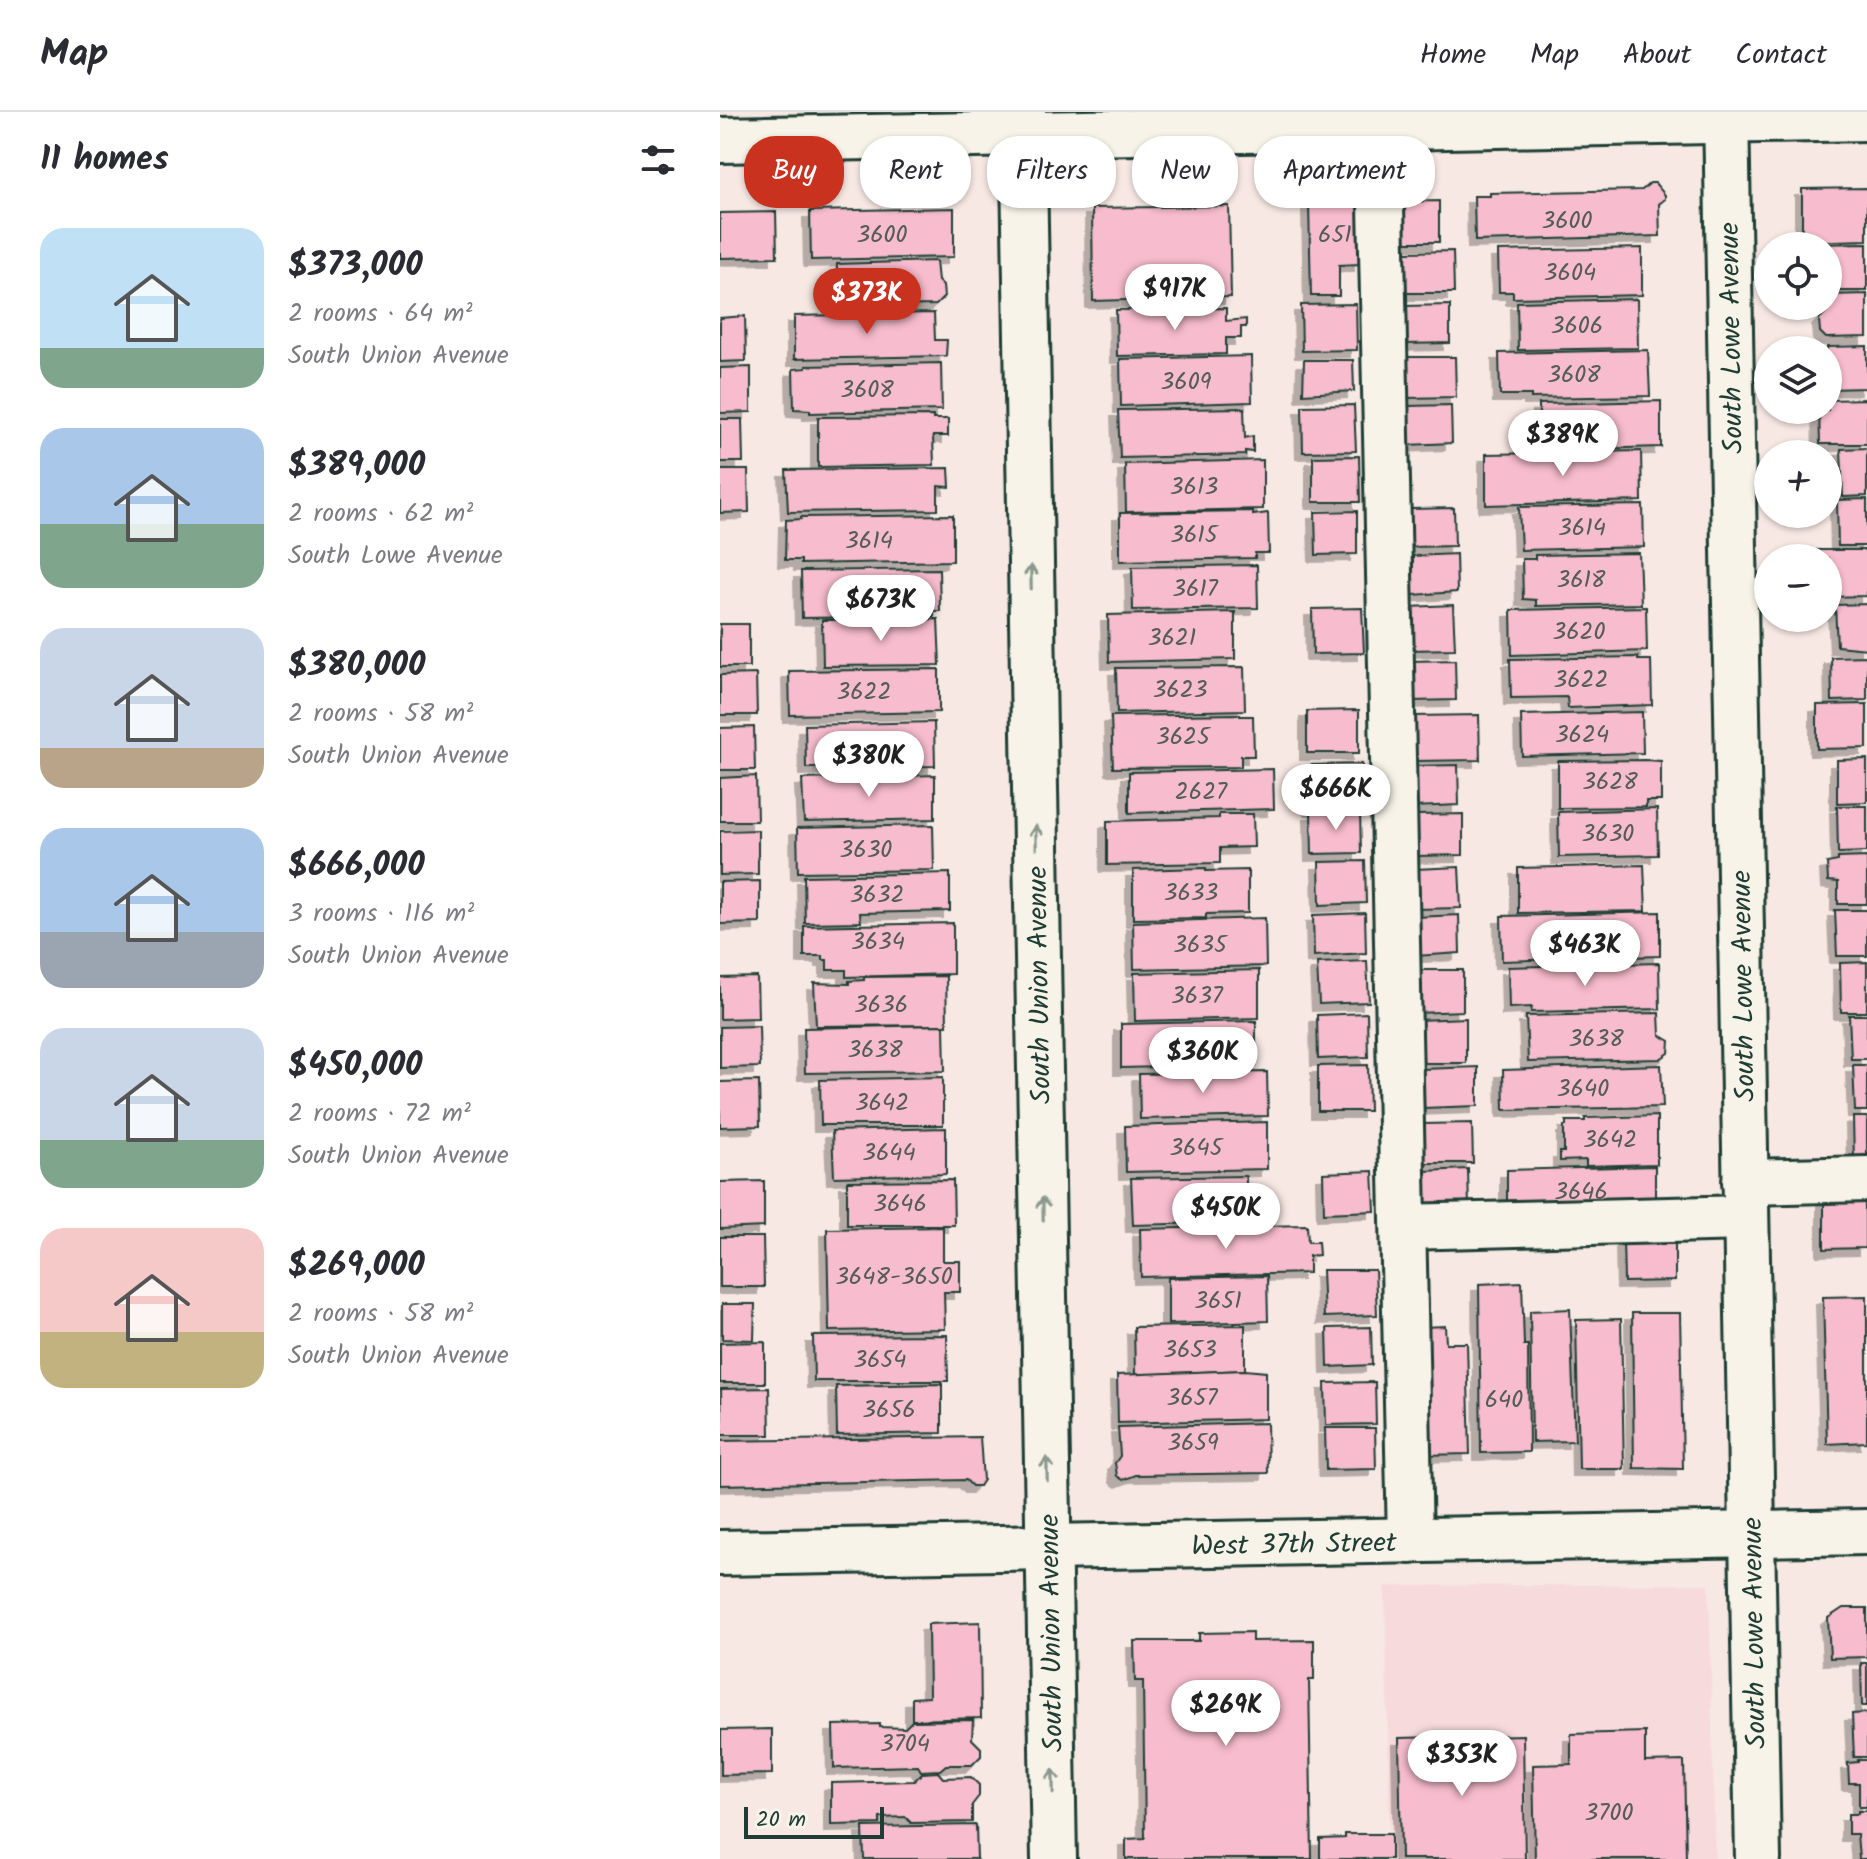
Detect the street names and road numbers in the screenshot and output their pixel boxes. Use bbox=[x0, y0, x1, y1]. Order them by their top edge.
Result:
street label: South Lowe Avenue bbox=[1708, 222, 1757, 454]
street label: South Union Avenue bbox=[1016, 865, 1065, 1104]
street label: South Lowe Avenue bbox=[1720, 870, 1769, 1102]
street label: South Union Avenue bbox=[1028, 1513, 1077, 1752]
street label: South Lowe Avenue bbox=[1731, 1517, 1780, 1749]
street label: West 37th Street bbox=[1191, 1521, 1398, 1570]

